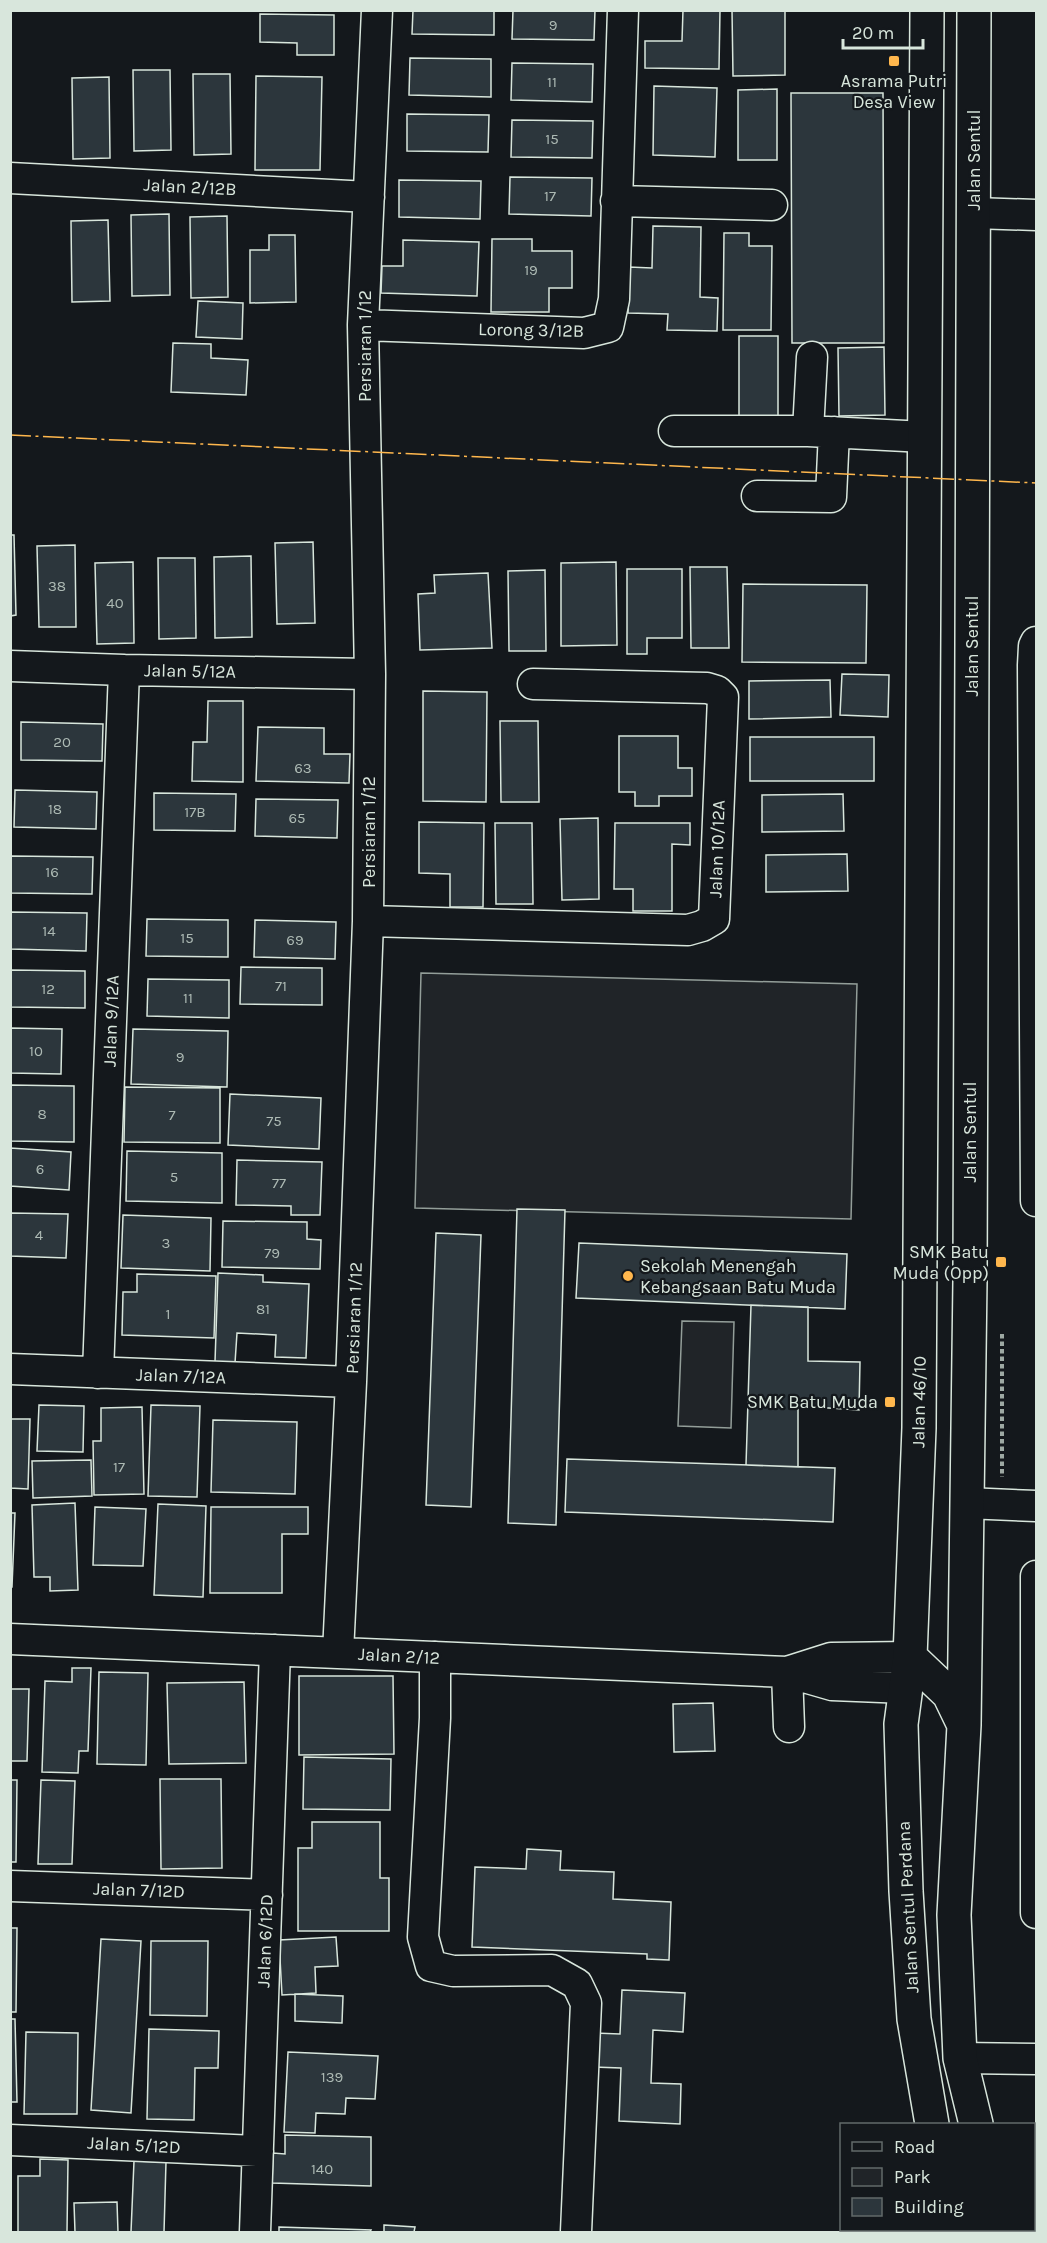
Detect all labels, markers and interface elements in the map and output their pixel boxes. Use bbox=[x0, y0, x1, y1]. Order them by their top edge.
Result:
scale bar bbox=[843, 12, 922, 50]
house number: 9 bbox=[549, 16, 557, 34]
text: 20 m bbox=[852, 22, 894, 44]
marker: Asrama Putri Desa View bbox=[887, 54, 901, 68]
place label: Asrama Putri Desa View bbox=[841, 70, 947, 113]
house number: 11 bbox=[547, 73, 557, 91]
street label: Jalan Sentul bbox=[963, 110, 985, 210]
house number: 15 bbox=[545, 130, 559, 148]
street label: Jalan 2/12B bbox=[143, 174, 237, 200]
house number: 17 bbox=[544, 187, 556, 205]
house number: 19 bbox=[524, 261, 538, 279]
street label: Persiaran 1/12 bbox=[354, 290, 376, 402]
street label: Lorong 3/12B bbox=[478, 318, 584, 342]
house number: 38 bbox=[48, 577, 66, 595]
house number: 40 bbox=[106, 594, 124, 612]
street label: Jalan Sentul bbox=[961, 596, 983, 696]
street label: Jalan 5/12A bbox=[144, 659, 236, 683]
house number: 20 bbox=[53, 733, 71, 751]
house number: 63 bbox=[294, 759, 312, 777]
street label: Persiaran 1/12 bbox=[358, 776, 380, 888]
street label: Jalan 10/12A bbox=[704, 799, 730, 899]
house number: 18 bbox=[48, 800, 62, 818]
house number: 17B bbox=[184, 803, 206, 821]
house number: 65 bbox=[288, 809, 306, 827]
house number: 16 bbox=[45, 863, 59, 881]
house number: 14 bbox=[42, 922, 56, 940]
house number: 15 bbox=[180, 929, 194, 947]
house number: 69 bbox=[286, 931, 304, 949]
street label: Jalan 9/12A bbox=[98, 975, 124, 1067]
house number: 71 bbox=[275, 977, 287, 995]
house number: 12 bbox=[41, 980, 55, 998]
house number: 11 bbox=[183, 989, 193, 1007]
house number: 10 bbox=[29, 1042, 43, 1060]
house number: 9 bbox=[176, 1048, 184, 1066]
street label: Jalan Sentul bbox=[959, 1082, 981, 1182]
house number: 8 bbox=[37, 1105, 47, 1123]
house number: 7 bbox=[168, 1106, 176, 1124]
house number: 75 bbox=[266, 1112, 282, 1130]
house number: 6 bbox=[36, 1160, 44, 1178]
house number: 5 bbox=[170, 1168, 178, 1186]
house number: 77 bbox=[272, 1174, 286, 1192]
house number: 4 bbox=[35, 1226, 44, 1244]
house number: 3 bbox=[162, 1234, 170, 1252]
place label: SMK Batu Muda (Opp) bbox=[893, 1241, 989, 1284]
house number: 79 bbox=[264, 1244, 280, 1262]
place label: Sekolah Menengah Kebangsaan Batu Muda bbox=[640, 1255, 836, 1298]
marker: SMK Batu Muda (Opp) bbox=[994, 1255, 1008, 1269]
street label: Persiaran 1/12 bbox=[341, 1262, 367, 1374]
marker: Sekolah Menengah Kebangsaan Batu Muda bbox=[621, 1269, 635, 1283]
house number: 81 bbox=[256, 1300, 270, 1318]
house number: 1 bbox=[166, 1305, 170, 1323]
street label: Jalan 46/10 bbox=[907, 1356, 931, 1448]
street label: Jalan 7/12A bbox=[136, 1363, 226, 1389]
place label: SMK Batu Muda bbox=[747, 1391, 878, 1413]
marker: SMK Batu Muda bbox=[883, 1395, 897, 1409]
house number: 17 bbox=[113, 1458, 125, 1476]
street label: Jalan 2/12 bbox=[358, 1643, 440, 1669]
street label: Jalan Sentul Perdana bbox=[893, 1820, 923, 1994]
street label: Jalan 7/12D bbox=[93, 1877, 185, 1903]
street label: Jalan 6/12D bbox=[252, 1894, 278, 1988]
house number: 139 bbox=[321, 2068, 343, 2086]
legend bbox=[840, 2123, 1035, 2231]
street label: Jalan 5/12D bbox=[87, 2132, 181, 2158]
text: Road bbox=[894, 2136, 935, 2158]
house number: 140 bbox=[311, 2160, 333, 2178]
text: Park bbox=[894, 2166, 931, 2188]
text: Building bbox=[894, 2196, 964, 2218]

